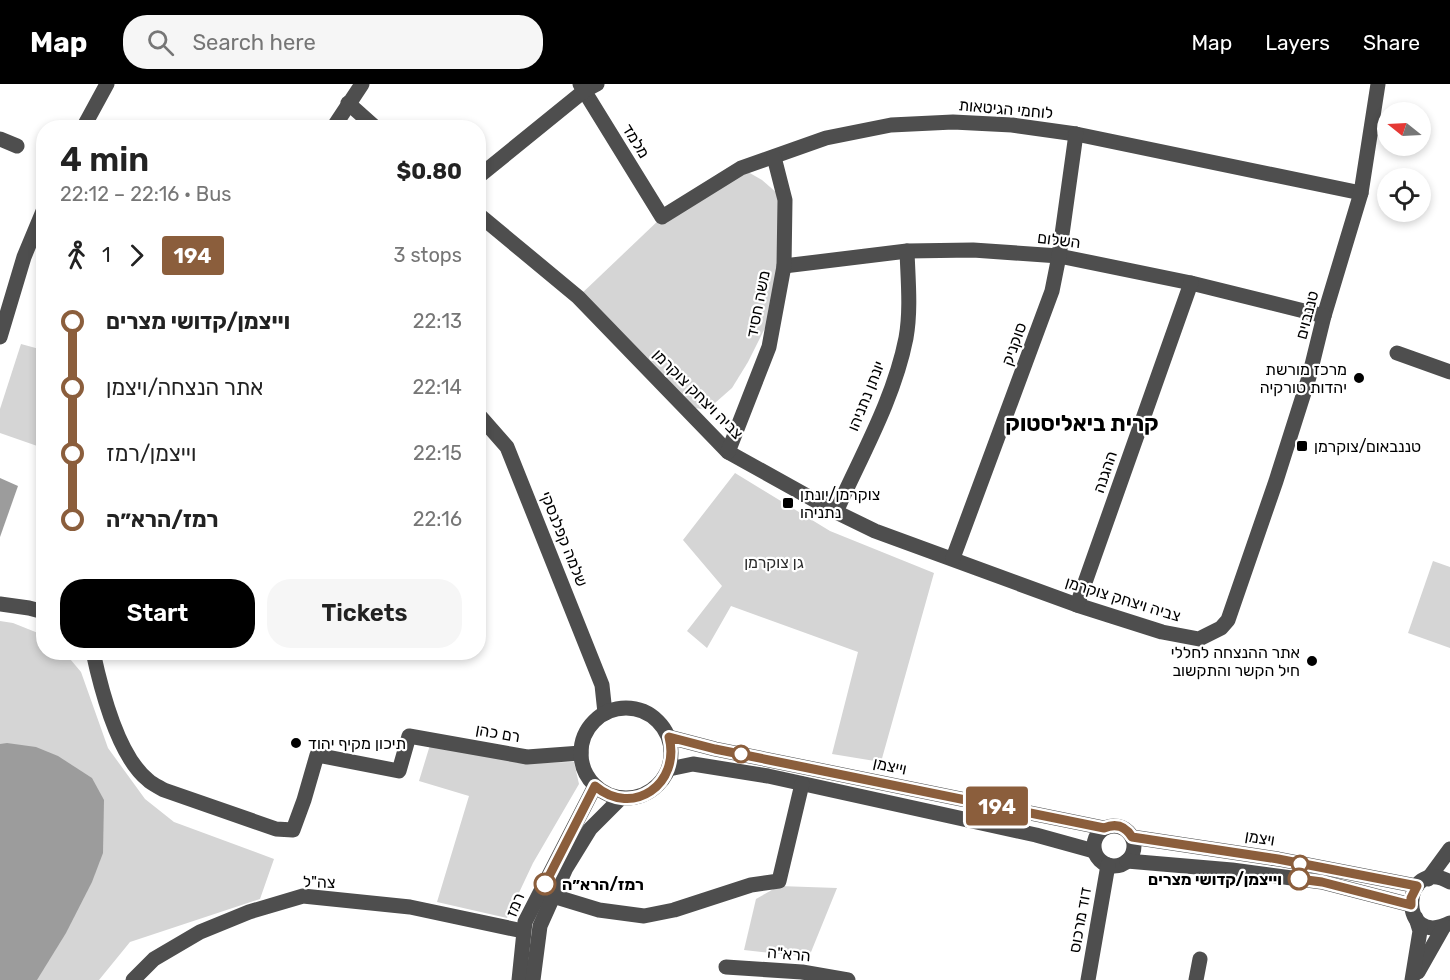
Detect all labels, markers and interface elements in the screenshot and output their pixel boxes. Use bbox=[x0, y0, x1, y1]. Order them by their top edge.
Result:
search box bbox=[123, 15, 543, 69]
text: Map bbox=[30, 26, 87, 59]
icon: search bbox=[144, 26, 177, 59]
text: Search here bbox=[192, 29, 316, 56]
text: Map bbox=[1191, 30, 1232, 55]
text: Layers bbox=[1265, 30, 1330, 55]
text: Share bbox=[1363, 30, 1420, 55]
street label: לוחמי הגיטאות bbox=[958, 95, 1054, 123]
north arrow bbox=[1377, 102, 1431, 156]
map controls bbox=[1377, 102, 1431, 222]
street label: מלמד bbox=[618, 120, 654, 162]
text: 4 min bbox=[60, 140, 149, 179]
text: $0.80 bbox=[396, 158, 462, 185]
button: locate bbox=[1377, 168, 1431, 222]
text: 22:12 – 22:16 · Bus bbox=[60, 182, 231, 206]
street label: השלום bbox=[1036, 228, 1082, 252]
icon: walk bbox=[60, 239, 93, 272]
icon: forward bbox=[120, 239, 153, 272]
text: 1 bbox=[102, 243, 111, 267]
text: 194 bbox=[174, 243, 212, 268]
text: 3 stops bbox=[393, 243, 462, 267]
street label: משה חסיד bbox=[742, 269, 774, 339]
street label: טננבוים bbox=[1291, 289, 1323, 341]
text: וייצמן/קדושי מצרים bbox=[106, 308, 290, 335]
text: 22:13 bbox=[413, 309, 462, 333]
street label: סוקניק bbox=[997, 320, 1031, 368]
street label: צביה ויצחק צוקרמן bbox=[649, 345, 747, 443]
street label: יונתן נתניהו bbox=[843, 358, 889, 434]
place label: מרכז מורשת יהדות טורקיה bbox=[1260, 360, 1347, 397]
marker: מרכז מורשת יהדות טורקיה bbox=[1352, 371, 1366, 385]
text: אתר הנצחה/ויצמן bbox=[106, 374, 263, 401]
text: 22:14 bbox=[412, 375, 462, 399]
district label: קרית ביאליסטוק bbox=[1005, 410, 1159, 437]
place label: טננבאום/צוקרמן bbox=[1314, 437, 1421, 456]
marker: טננבאום/צוקרמן bbox=[1295, 439, 1309, 453]
text: וייצמן/רמז bbox=[106, 440, 196, 467]
text: 22:15 bbox=[413, 441, 462, 465]
street label: ההגנה bbox=[1089, 448, 1121, 496]
place label: צוקרמן/יונתן נתניהו bbox=[800, 485, 880, 522]
street label: שלמה קפלנסקי bbox=[536, 489, 592, 589]
marker: צוקרמן/יונתן נתניהו bbox=[781, 496, 795, 510]
text: רמז/הרא״ה bbox=[106, 506, 218, 533]
text: 22:16 bbox=[413, 507, 462, 531]
park label: גן צוקרמן bbox=[744, 553, 804, 572]
street label: צביה ויצחק צוקרמן bbox=[1063, 572, 1183, 626]
button: Start bbox=[60, 579, 255, 648]
button: Tickets bbox=[267, 579, 462, 648]
place label: אתר ההנצחה לחללי חיל הקשר והתקשוב bbox=[1171, 643, 1300, 680]
marker: אתר ההנצחה לחללי חיל הקשר והתקשוב bbox=[1305, 654, 1319, 668]
street label: רם כהן bbox=[474, 720, 522, 746]
place label: תיכון מקיף יהוד bbox=[308, 734, 406, 753]
marker: תיכון מקיף יהוד bbox=[289, 736, 303, 750]
unlabelled marker bbox=[732, 745, 750, 763]
street label: וייצמן bbox=[871, 753, 909, 779]
line badge: 194 bbox=[962, 786, 1032, 826]
text: 194 bbox=[978, 794, 1016, 819]
street label: ויצמן bbox=[1244, 826, 1276, 850]
unlabelled marker bbox=[1291, 855, 1309, 873]
marker: וייצמן/קדושי מצרים bbox=[1288, 868, 1310, 890]
place label: וייצמן/קדושי מצרים bbox=[1148, 870, 1282, 889]
street label: צה"ל bbox=[302, 872, 336, 892]
marker: רמז/הרא״ה bbox=[534, 873, 556, 895]
place label: רמז/הרא״ה bbox=[562, 875, 644, 894]
street label: דוד מרכוס bbox=[1065, 885, 1095, 955]
street label: רמז bbox=[502, 890, 528, 920]
street label: הרא"ה bbox=[767, 943, 811, 965]

